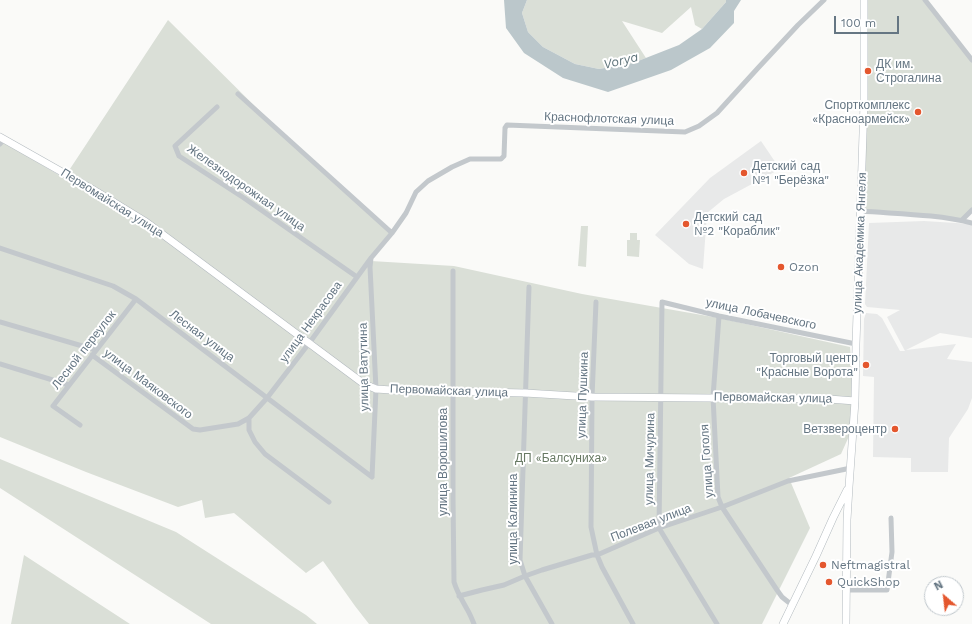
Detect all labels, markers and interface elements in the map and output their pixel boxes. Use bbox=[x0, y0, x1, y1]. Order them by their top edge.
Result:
scale bar bbox=[836, 8, 901, 34]
text: 100 m bbox=[841, 16, 876, 30]
water label: Vorya bbox=[602, 49, 640, 73]
place label: ДК им. Строгалина bbox=[876, 57, 941, 85]
marker: ДК им. Строгалина bbox=[863, 66, 873, 76]
place label: Спорткомплекс «Красноармейск» bbox=[812, 98, 910, 126]
marker: Спорткомплекс «Красноармейск» bbox=[913, 107, 923, 117]
street label: Краснофлотская улица bbox=[544, 110, 674, 128]
street label: Железнодорожная улица bbox=[184, 142, 308, 234]
place label: Детский сад №1 "Берёзка" bbox=[752, 159, 829, 187]
street label: Первомайская улица bbox=[58, 166, 166, 240]
marker: Детский сад №1 "Берёзка" bbox=[739, 168, 749, 178]
street label: улица Академика Янгеля bbox=[850, 172, 870, 314]
place label: Детский сад №2 "Кораблик" bbox=[694, 210, 780, 238]
marker: Детский сад №2 "Кораблик" bbox=[681, 219, 691, 229]
place label: Ozon bbox=[789, 260, 819, 274]
marker: Ozon bbox=[776, 262, 786, 272]
street label: улица Некрасова bbox=[277, 279, 345, 365]
street label: улица Лобачевского bbox=[704, 295, 818, 333]
street label: Лесная улица bbox=[167, 307, 237, 365]
street label: Лесной переулок bbox=[49, 308, 119, 392]
street label: улица Ватутина bbox=[356, 323, 372, 411]
street label: улица Маяковского bbox=[101, 346, 195, 422]
street label: улица Пушкина bbox=[574, 351, 592, 439]
place label: Торговый центр "Красные Ворота" bbox=[756, 351, 858, 379]
marker: Торговый центр "Красные Ворота" bbox=[861, 360, 871, 370]
street label: Первомайская улица bbox=[390, 382, 508, 400]
street label: Первомайская улица bbox=[714, 390, 832, 406]
street label: улица Ворошилова bbox=[436, 408, 450, 516]
street label: улица Мичурина bbox=[642, 413, 658, 505]
place label: Ветзвероцентр bbox=[803, 422, 887, 436]
street label: улица Гоголя bbox=[697, 424, 717, 498]
marker: Ветзвероцентр bbox=[890, 424, 900, 434]
park label: ДП «Балсуниха» bbox=[515, 451, 607, 465]
street label: улица Калинина bbox=[506, 473, 520, 565]
street label: Полевая улица bbox=[609, 501, 693, 545]
place label: Neftmagistral bbox=[831, 558, 910, 572]
marker: Neftmagistral bbox=[818, 560, 828, 570]
place label: QuickShop bbox=[837, 575, 900, 589]
north arrow bbox=[924, 576, 964, 616]
marker: QuickShop bbox=[824, 577, 834, 587]
text: N bbox=[932, 578, 945, 593]

